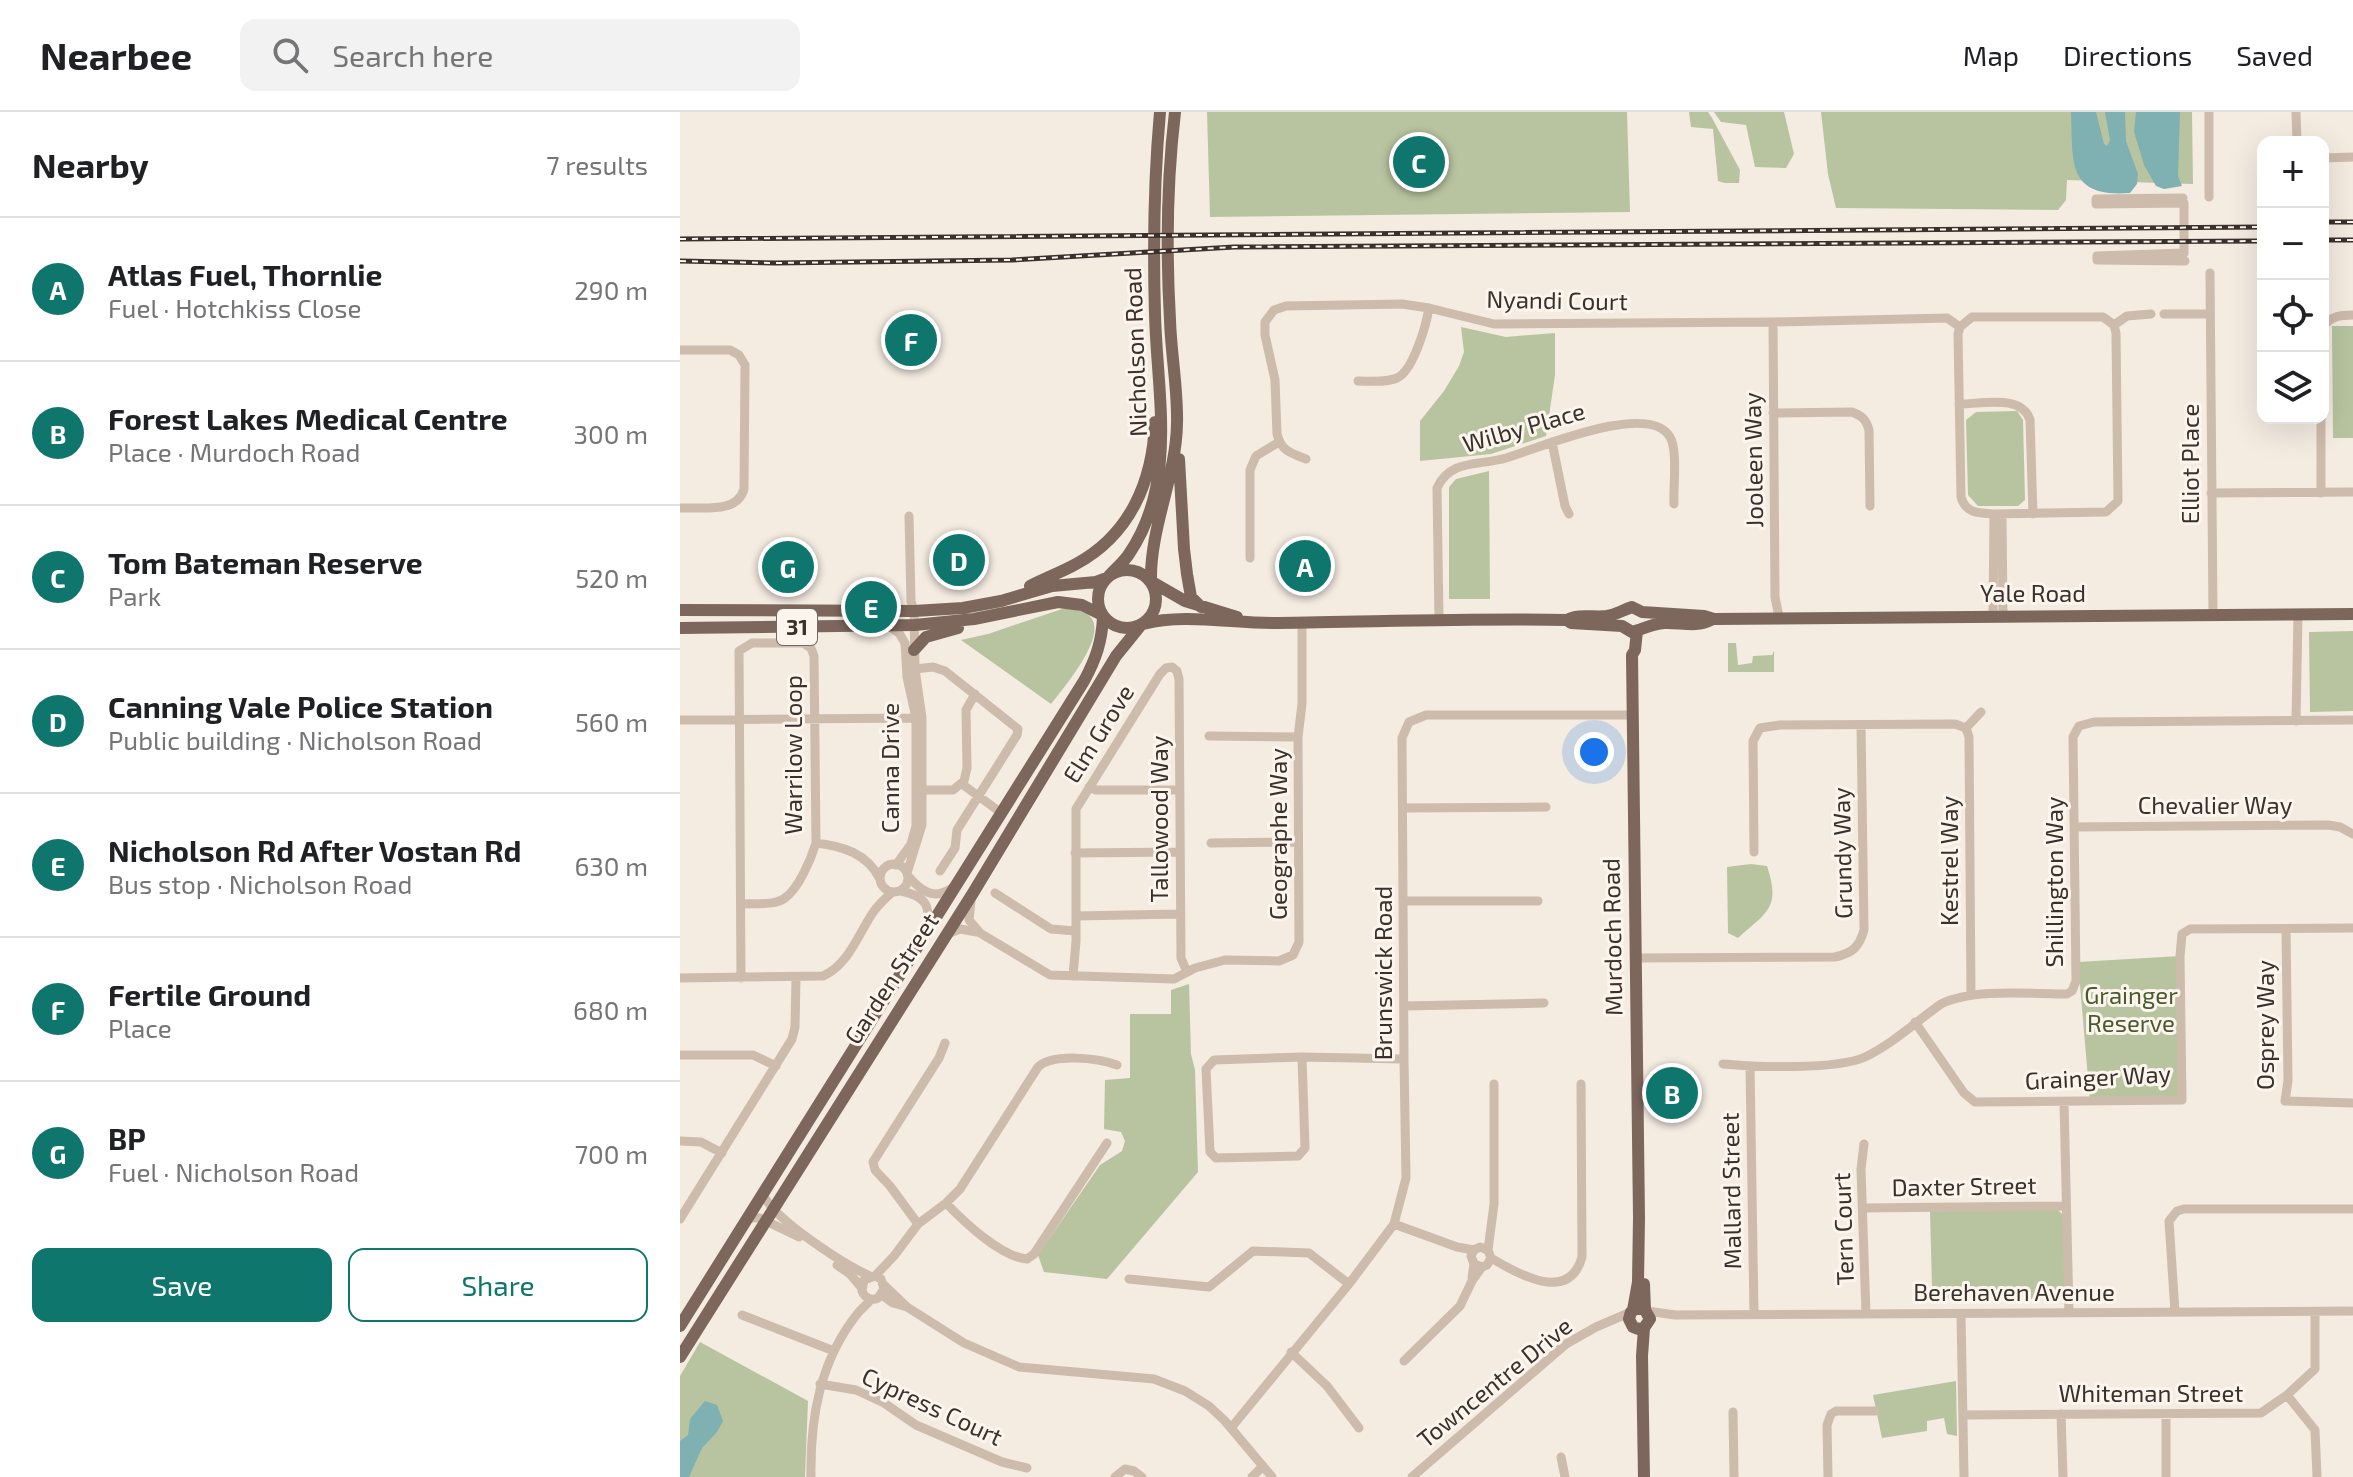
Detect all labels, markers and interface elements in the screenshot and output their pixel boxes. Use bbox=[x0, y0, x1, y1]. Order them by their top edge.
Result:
search box bbox=[240, 19, 800, 91]
text: Nearbee bbox=[40, 32, 192, 78]
icon: search bbox=[268, 33, 312, 77]
text: Search here bbox=[332, 37, 493, 73]
text: Map bbox=[1963, 38, 2019, 72]
text: Directions bbox=[2063, 38, 2192, 72]
text: Saved bbox=[2236, 38, 2313, 72]
pin: C bbox=[1393, 132, 1445, 192]
map controls bbox=[2257, 136, 2329, 424]
button: + bbox=[2257, 136, 2329, 208]
text: Nearby bbox=[32, 144, 149, 185]
text: 7 results bbox=[546, 149, 648, 180]
button: − bbox=[2257, 208, 2329, 280]
text: Atlas Fuel, Thornlie bbox=[108, 256, 382, 292]
street label: Nicholson Road bbox=[1117, 267, 1152, 437]
text: A bbox=[50, 274, 66, 305]
text: 290 m bbox=[574, 274, 648, 305]
button: locate bbox=[2257, 280, 2329, 352]
street label: Nyandi Court bbox=[1486, 284, 1628, 315]
text: Fuel · Hotchkiss Close bbox=[108, 292, 361, 323]
pin: F bbox=[885, 310, 937, 370]
button: layers bbox=[2257, 352, 2329, 424]
street label: Jooleen Way bbox=[1737, 392, 1768, 528]
street label: Wilby Place bbox=[1459, 395, 1588, 458]
text: Forest Lakes Medical Centre bbox=[108, 400, 508, 436]
street label: Elliot Place bbox=[2175, 404, 2204, 524]
text: B bbox=[50, 418, 66, 449]
text: 300 m bbox=[574, 418, 648, 449]
text: Place · Murdoch Road bbox=[108, 436, 361, 467]
pin: D bbox=[933, 530, 985, 590]
pin: A bbox=[1279, 536, 1331, 596]
pin: G bbox=[762, 537, 814, 597]
text: Tom Bateman Reserve bbox=[108, 544, 423, 580]
text: C bbox=[50, 562, 66, 593]
text: 520 m bbox=[575, 562, 648, 593]
pin: E bbox=[845, 577, 897, 637]
street label: Yale Road bbox=[1980, 578, 2086, 607]
text: Park bbox=[108, 580, 161, 611]
road number: 31 bbox=[777, 609, 817, 645]
street label: Warrilow Loop bbox=[778, 675, 807, 835]
street label: Elm Grove bbox=[1056, 679, 1139, 788]
text: Canning Vale Police Station bbox=[108, 688, 493, 724]
street label: Canna Drive bbox=[875, 703, 904, 833]
text: D bbox=[49, 706, 67, 737]
text: 560 m bbox=[575, 706, 648, 737]
text: Public building · Nicholson Road bbox=[108, 724, 482, 755]
your location bbox=[1574, 732, 1614, 772]
street label: Tallowood Way bbox=[1144, 735, 1173, 902]
street label: Geographe Way bbox=[1263, 748, 1292, 920]
street label: Grundy Way bbox=[1826, 787, 1857, 919]
street label: Chevalier Way bbox=[2138, 790, 2293, 819]
street label: Kestrel Way bbox=[1934, 796, 1963, 926]
street label: Shillington Way bbox=[2039, 796, 2068, 968]
text: Nicholson Rd After Vostan Rd bbox=[108, 832, 521, 868]
text: E bbox=[50, 850, 66, 881]
text: 630 m bbox=[574, 850, 648, 881]
street label: Murdoch Road bbox=[1596, 858, 1627, 1016]
text: Bus stop · Nicholson Road bbox=[108, 868, 413, 899]
street label: Brunswick Road bbox=[1368, 886, 1397, 1060]
street label: Garden Street bbox=[838, 907, 944, 1049]
street label: Osprey Way bbox=[2250, 960, 2279, 1090]
text: Fertile Ground bbox=[108, 976, 311, 1012]
park label: Grainger Reserve bbox=[2084, 980, 2178, 1037]
text: F bbox=[51, 994, 65, 1025]
text: 680 m bbox=[573, 994, 648, 1025]
text: Place bbox=[108, 1012, 172, 1043]
street label: Grainger Way bbox=[2024, 1058, 2172, 1095]
pin: B bbox=[1646, 1063, 1698, 1123]
street label: Mallard Street bbox=[1715, 1112, 1746, 1270]
text: BP bbox=[108, 1120, 146, 1156]
text: G bbox=[50, 1138, 66, 1169]
text: 700 m bbox=[575, 1138, 648, 1169]
text: Fuel · Nicholson Road bbox=[108, 1156, 359, 1187]
street label: Daxter Street bbox=[1891, 1170, 2037, 1201]
street label: Tern Court bbox=[1826, 1172, 1859, 1286]
button: Save bbox=[32, 1248, 332, 1322]
button: Share bbox=[348, 1248, 648, 1322]
street label: Berehaven Avenue bbox=[1913, 1277, 2115, 1306]
street label: Towncentre Drive bbox=[1411, 1311, 1577, 1453]
street label: Cypress Court bbox=[858, 1360, 1008, 1451]
street label: Whiteman Street bbox=[2059, 1378, 2243, 1407]

